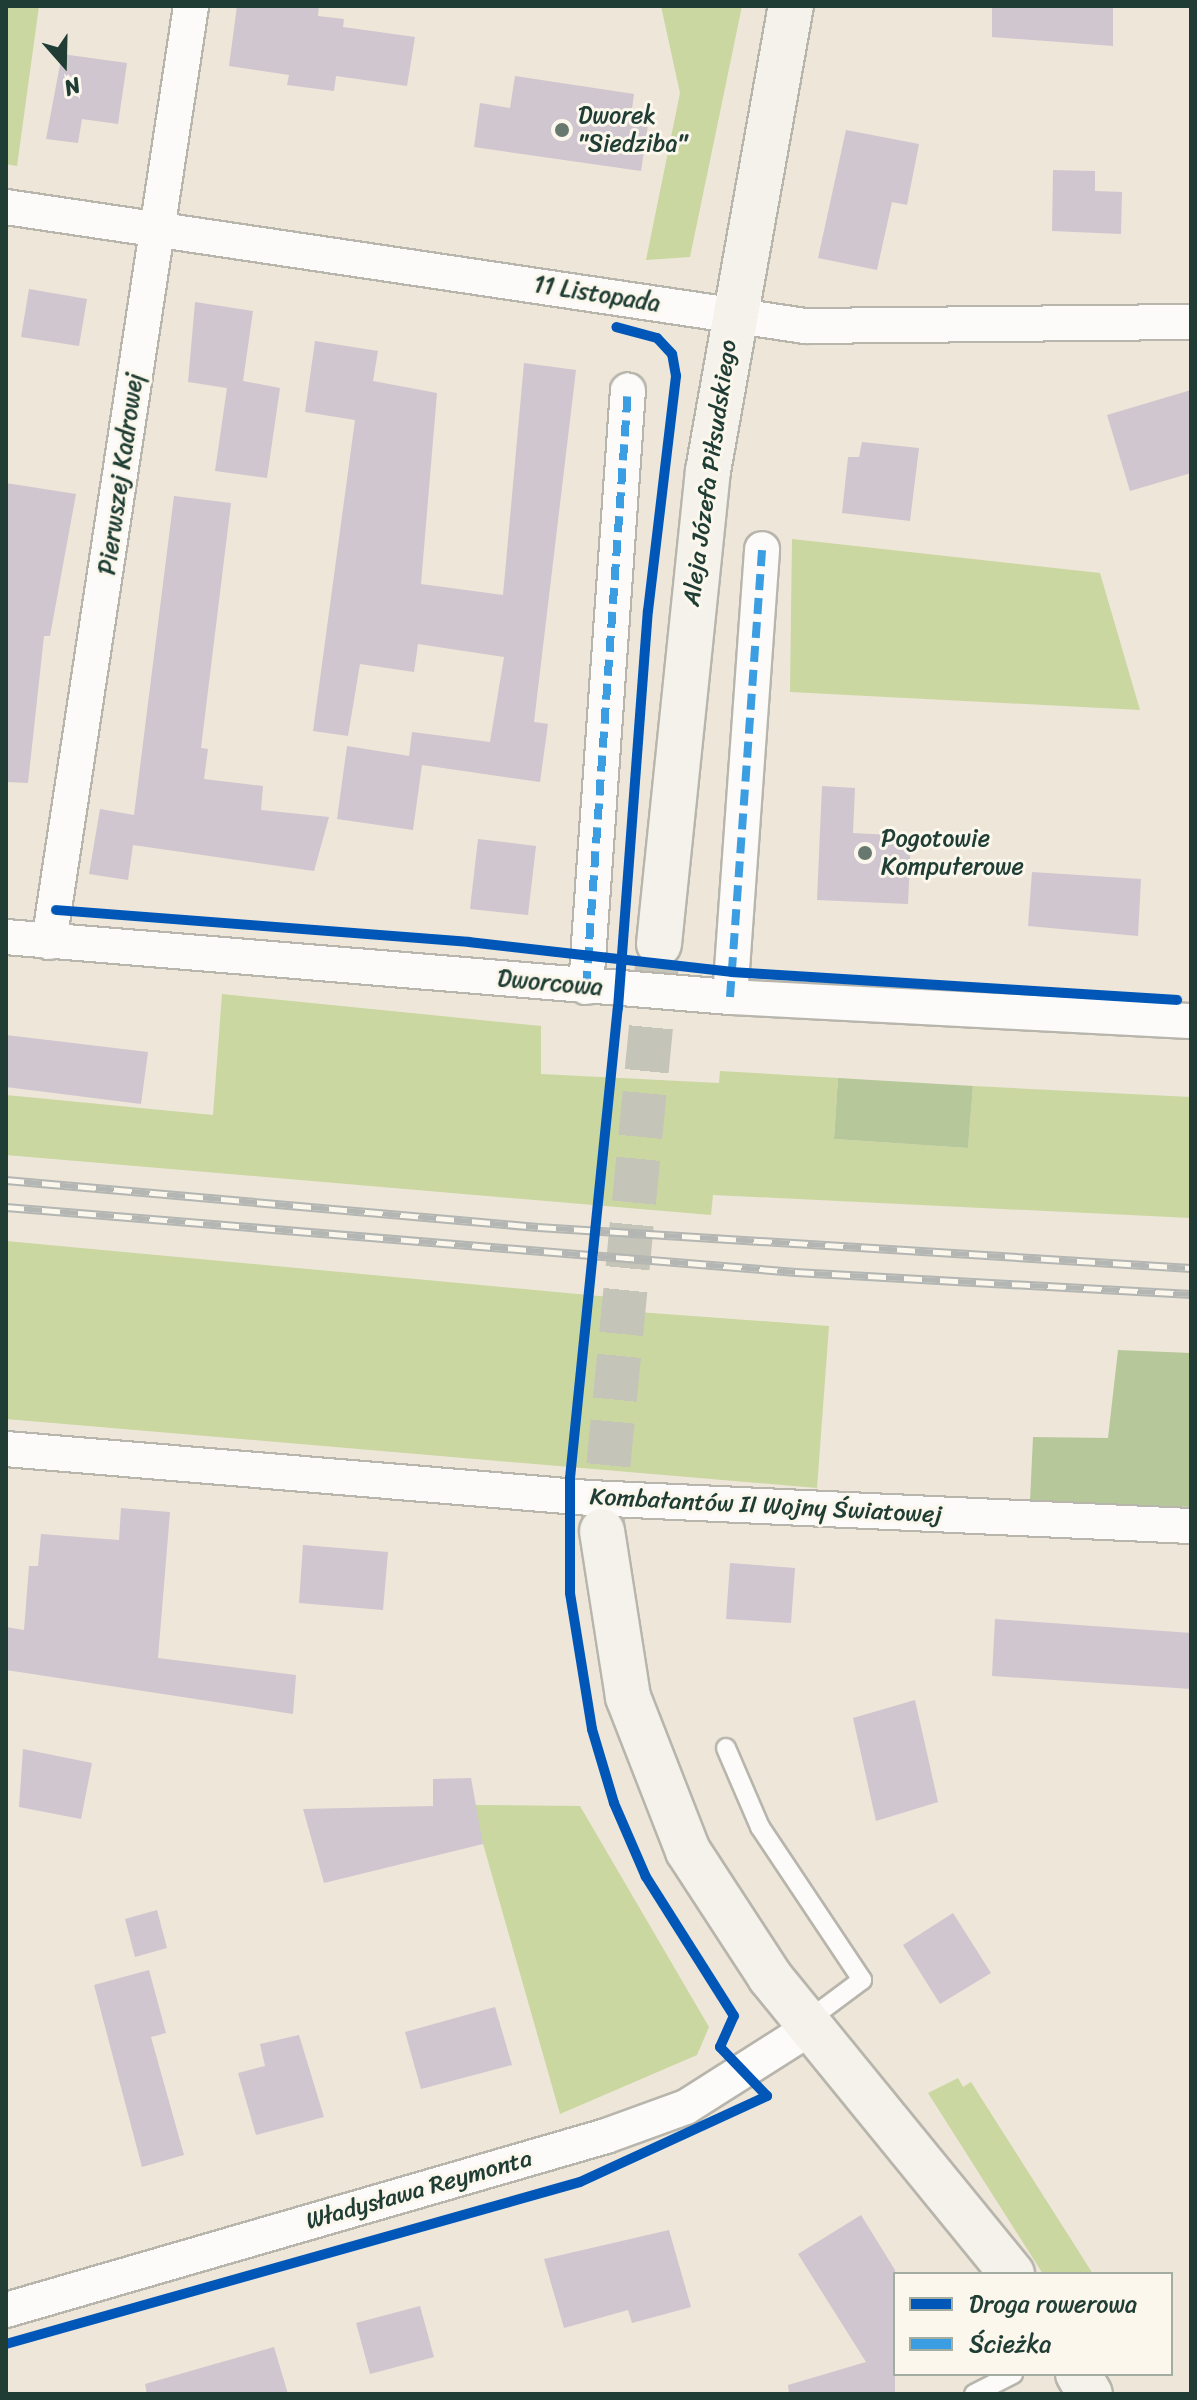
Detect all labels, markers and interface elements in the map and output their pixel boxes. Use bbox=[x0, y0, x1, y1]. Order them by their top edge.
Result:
north arrow bbox=[24, 24, 104, 104]
text: N bbox=[59, 66, 86, 108]
place label: Dworek "Siedziba" bbox=[578, 102, 687, 158]
marker: Dworek "Siedziba" bbox=[553, 121, 571, 139]
street label: 11 Listopada bbox=[532, 270, 662, 318]
street label: Aleja Józefa Piłsudskiego bbox=[677, 338, 743, 608]
street label: Pierwszej Kadrowej bbox=[93, 371, 149, 577]
place label: Pogotowie Komputerowe bbox=[881, 825, 1024, 881]
marker: Pogotowie Komputerowe bbox=[856, 844, 874, 862]
street label: Dworcowa bbox=[496, 964, 604, 1002]
street label: Kombatantów II Wojny Światowej bbox=[589, 1482, 943, 1530]
street label: Władysława Reymonta bbox=[303, 2144, 535, 2236]
legend bbox=[893, 2272, 1173, 2376]
text: Droga rowerowa bbox=[969, 2283, 1137, 2325]
text: Ścieżka bbox=[969, 2323, 1051, 2365]

